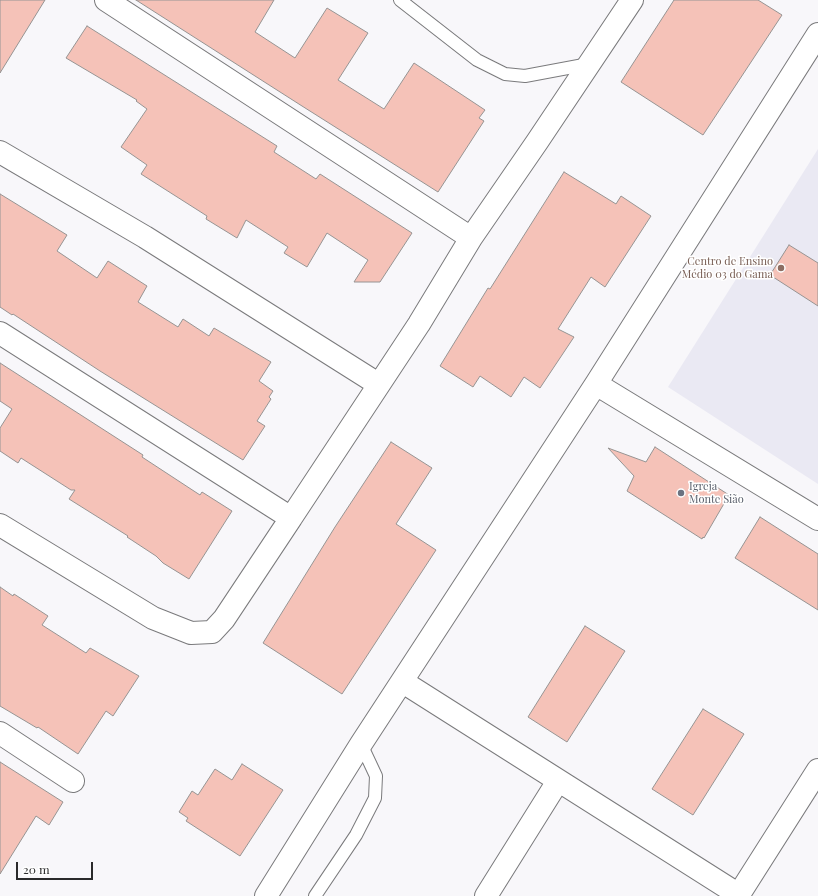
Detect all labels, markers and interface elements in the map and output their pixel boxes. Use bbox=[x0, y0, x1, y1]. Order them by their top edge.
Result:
place label: Centro de Ensino Médio 03 do Gama bbox=[682, 255, 773, 281]
marker: Centro de Ensino Médio 03 do Gama bbox=[776, 263, 786, 273]
place label: Igreja Monte Sião bbox=[689, 480, 744, 506]
marker: Igreja Monte Sião bbox=[676, 488, 686, 498]
scale bar bbox=[18, 854, 95, 880]
text: 20 m bbox=[23, 861, 50, 877]

